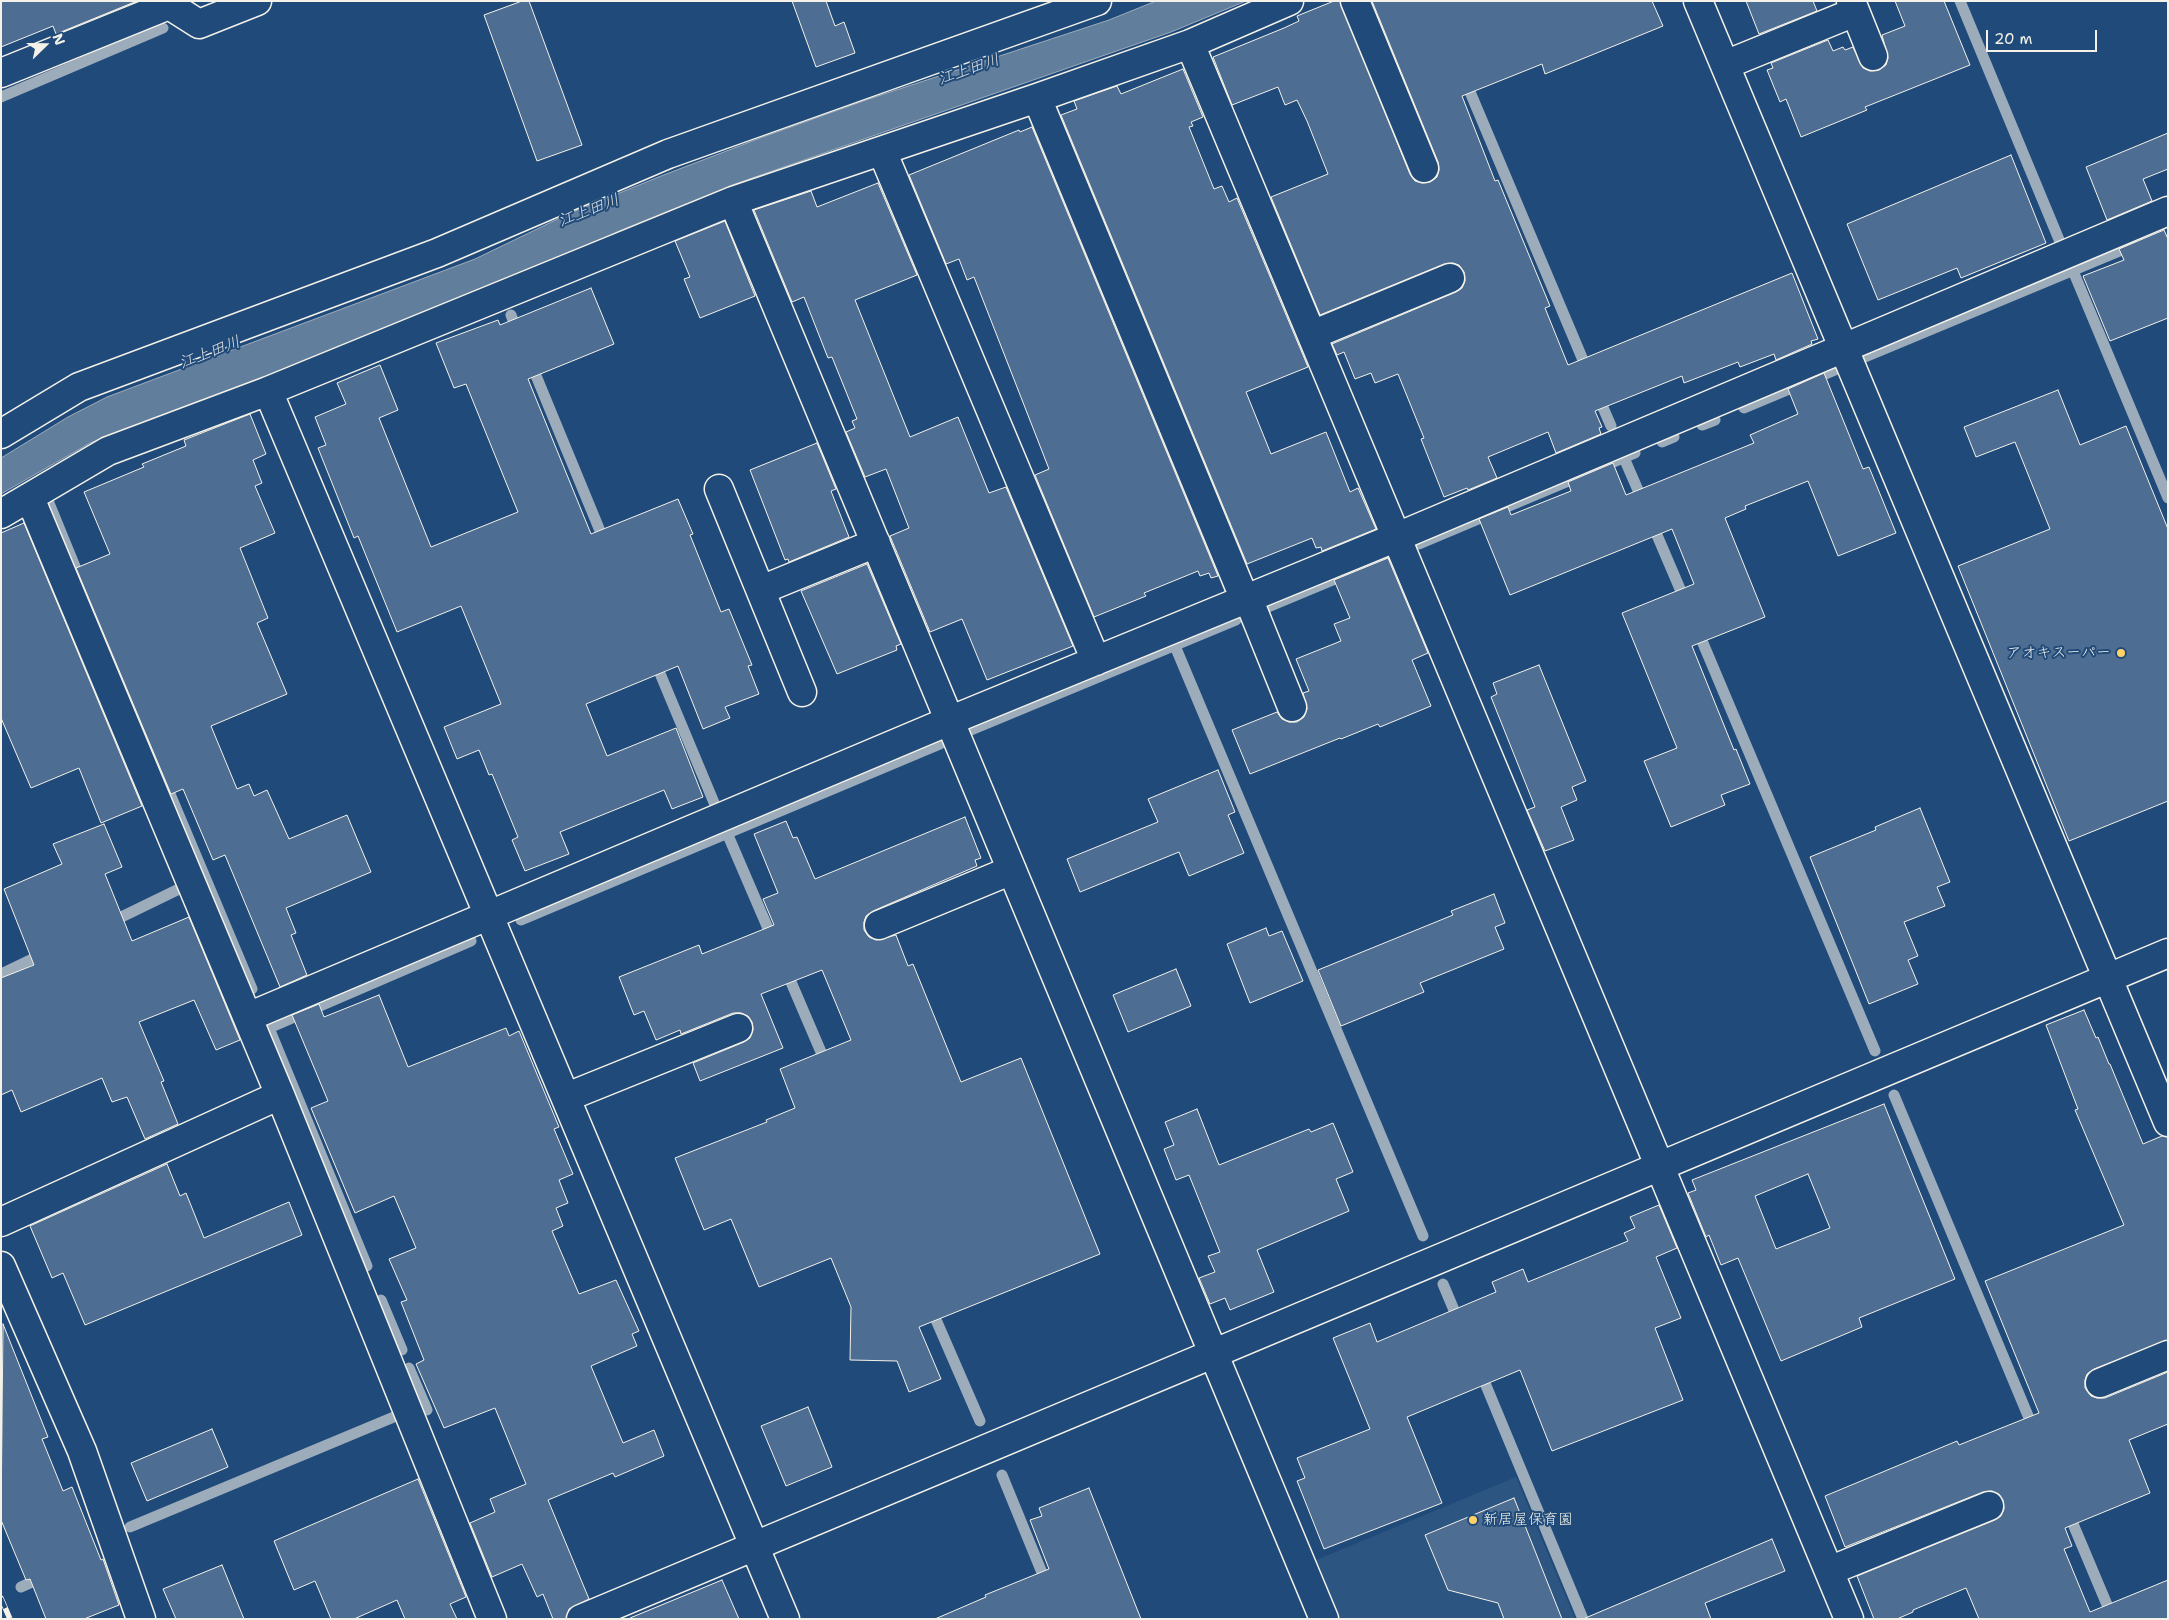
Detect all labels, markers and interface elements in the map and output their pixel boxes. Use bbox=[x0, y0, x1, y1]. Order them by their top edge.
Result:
north arrow bbox=[20, 20, 70, 70]
scale bar bbox=[1989, 20, 2100, 52]
text: 20 m bbox=[1994, 29, 2033, 49]
text: N bbox=[48, 31, 69, 48]
water label: 江上田川 bbox=[936, 51, 1002, 89]
water label: 江上田川 bbox=[556, 191, 622, 231]
water label: 江上田川 bbox=[177, 333, 243, 373]
place label: アオキスーパー bbox=[2007, 644, 2111, 662]
marker: アオキスーパー bbox=[2115, 647, 2127, 659]
place label: 新居屋保育園 bbox=[1483, 1511, 1573, 1529]
marker: 新居屋保育園 bbox=[1467, 1514, 1479, 1526]

